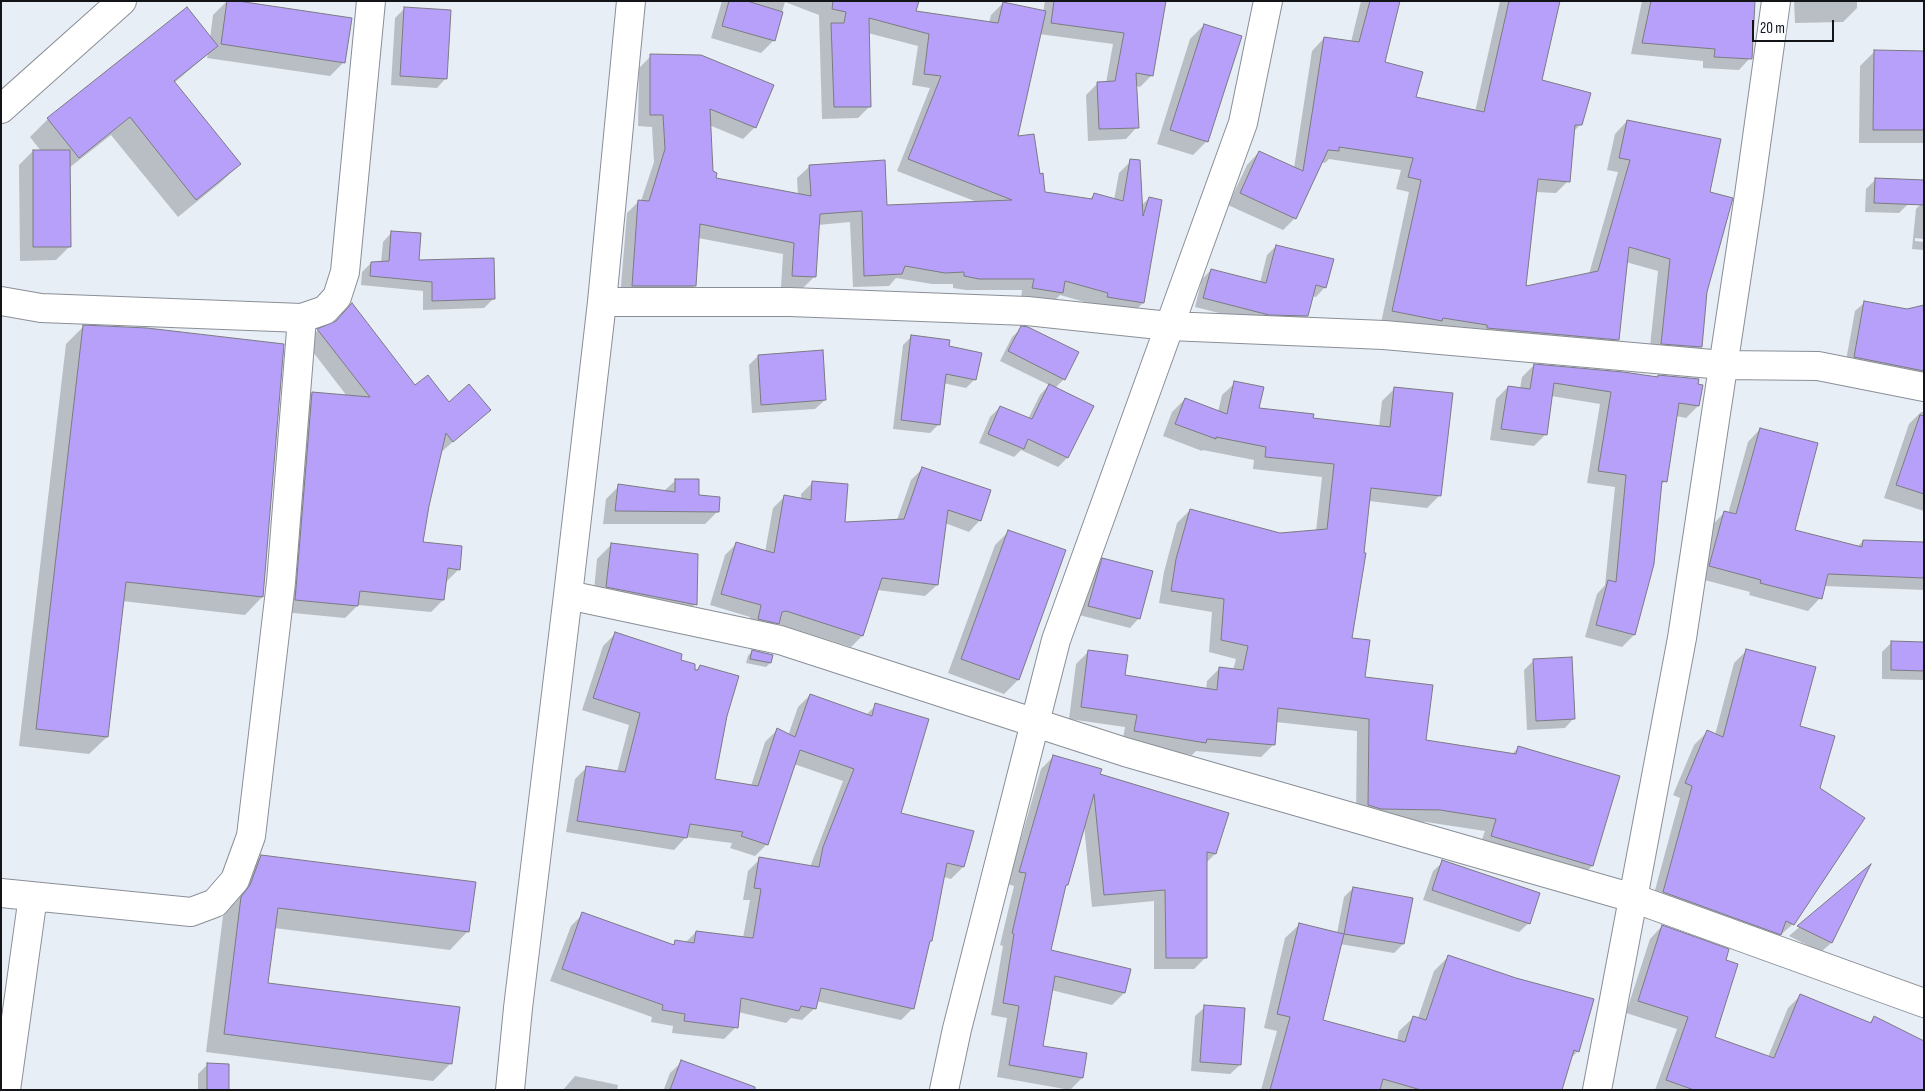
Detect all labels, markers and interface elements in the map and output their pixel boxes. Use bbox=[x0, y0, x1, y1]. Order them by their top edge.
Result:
scale bar bbox=[1755, 10, 1838, 42]
text: 20 m bbox=[1760, 19, 1785, 38]

